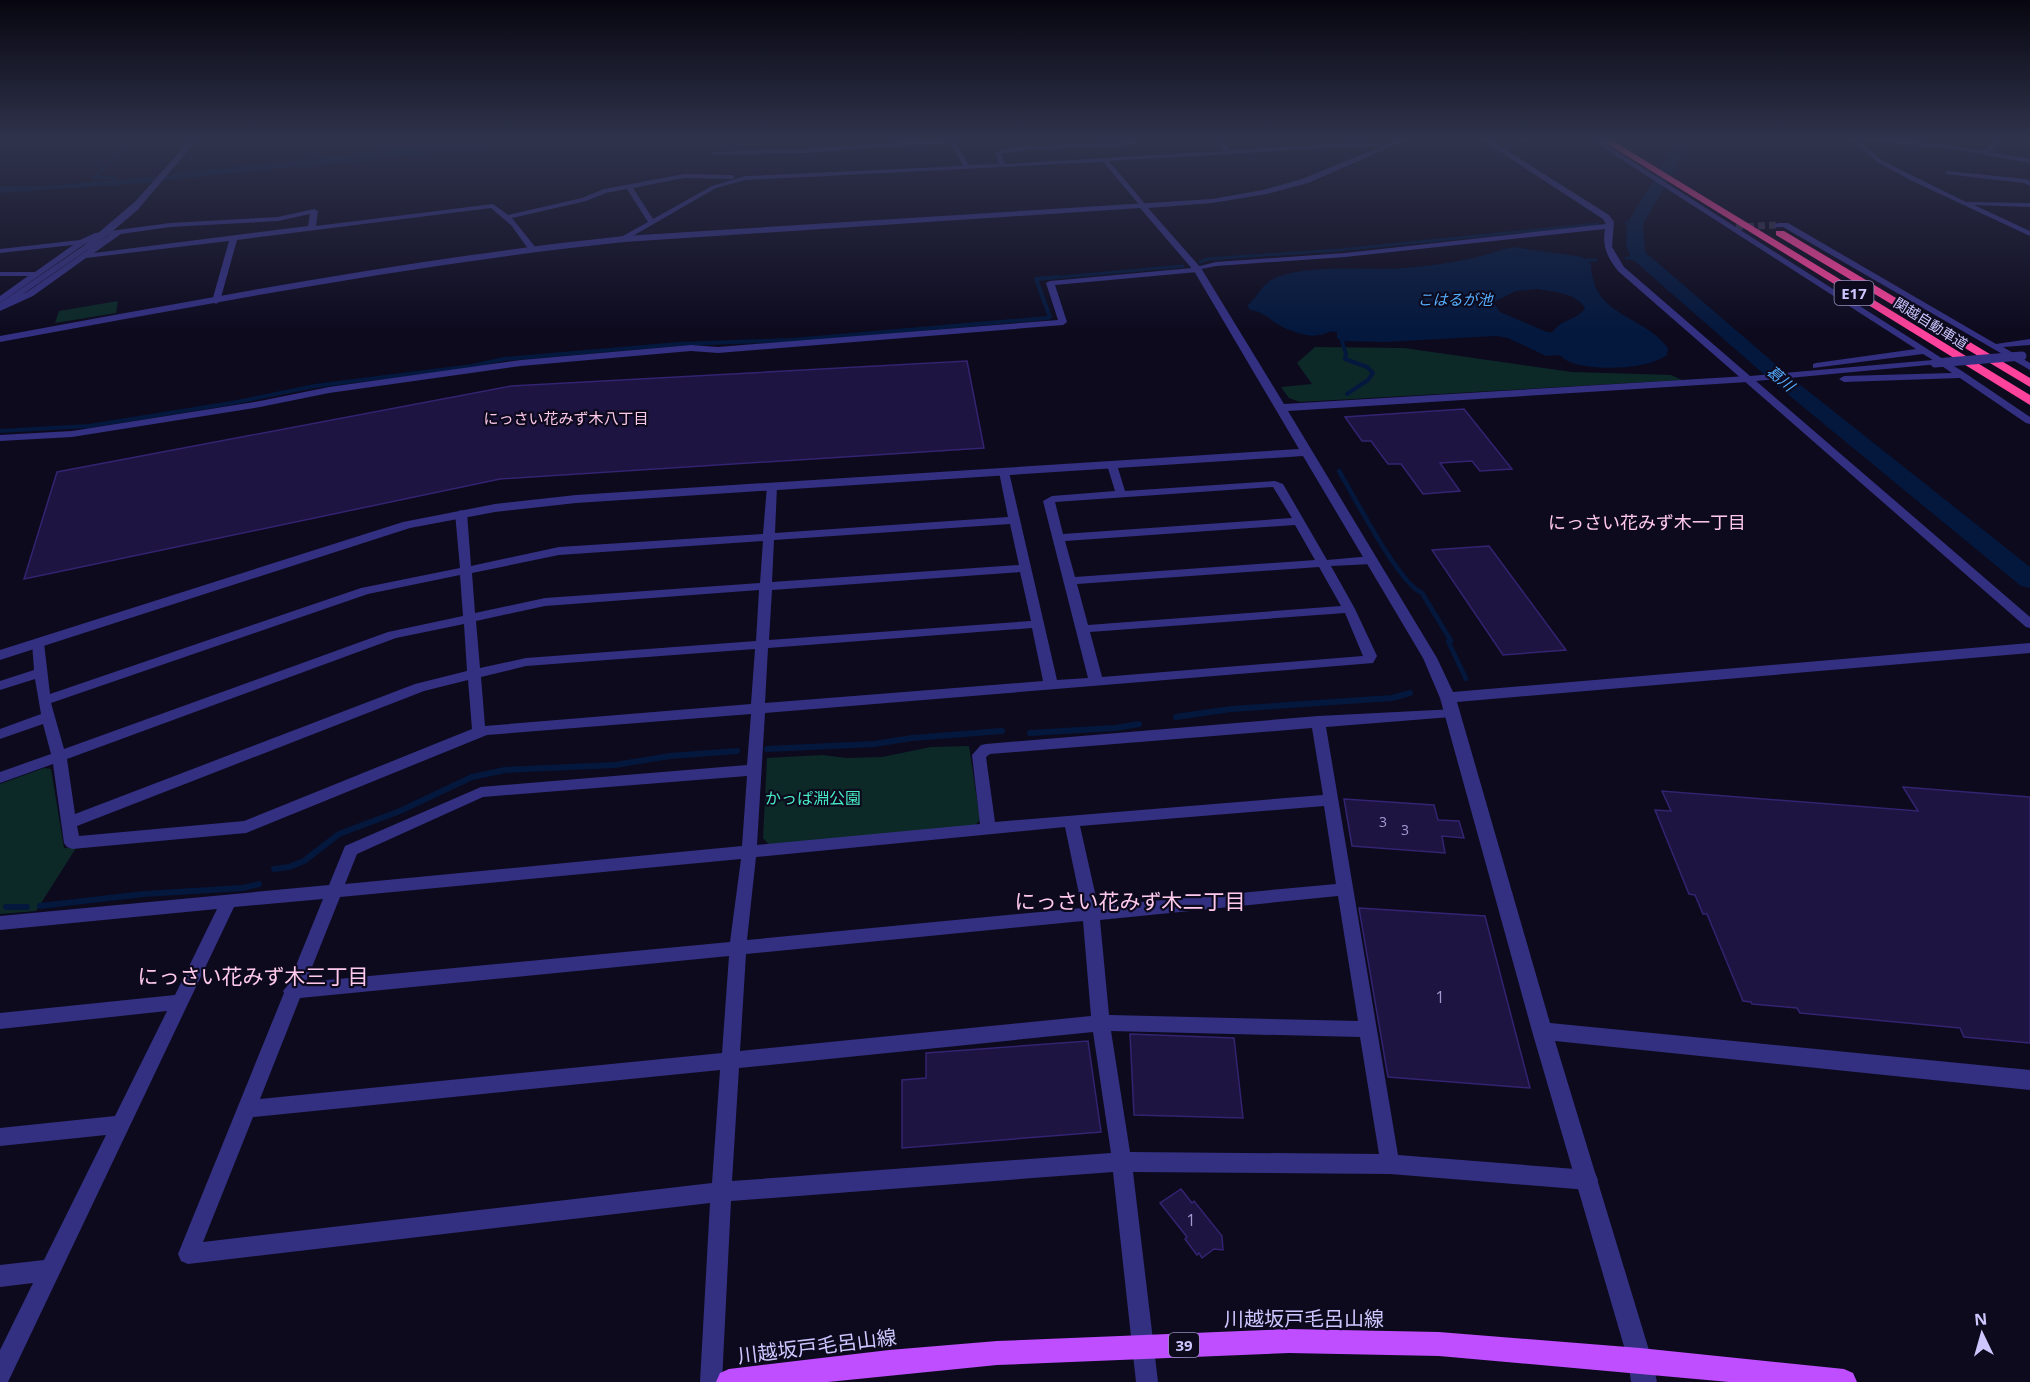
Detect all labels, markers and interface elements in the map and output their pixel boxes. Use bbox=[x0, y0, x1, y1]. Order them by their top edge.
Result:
road number: E17 bbox=[1834, 281, 1874, 305]
water label: こはるが池 bbox=[1417, 289, 1494, 309]
street label: 関越自動車道 bbox=[1890, 293, 1972, 353]
water label: 葛川 bbox=[1763, 361, 1800, 397]
district label: にっさい花みず木八丁目 bbox=[483, 408, 649, 428]
district label: にっさい花みず木一丁目 bbox=[1548, 510, 1746, 534]
park label: かっぱ淵公園 bbox=[765, 787, 861, 809]
house number: 3 bbox=[1379, 812, 1387, 831]
house number: 3 bbox=[1401, 820, 1409, 839]
district label: にっさい花みず木二丁目 bbox=[1015, 887, 1246, 915]
district label: にっさい花みず木三丁目 bbox=[138, 962, 369, 990]
house number: 1 bbox=[1435, 986, 1445, 1008]
house number: 1 bbox=[1186, 1209, 1196, 1231]
north arrow bbox=[1952, 1304, 2012, 1364]
street label: 川越坂戸毛呂山線 bbox=[1224, 1305, 1384, 1332]
text: N bbox=[1973, 1308, 1988, 1331]
street label: 川越坂戸毛呂山線 bbox=[736, 1323, 898, 1369]
road number: 39 bbox=[1169, 1333, 1199, 1357]

